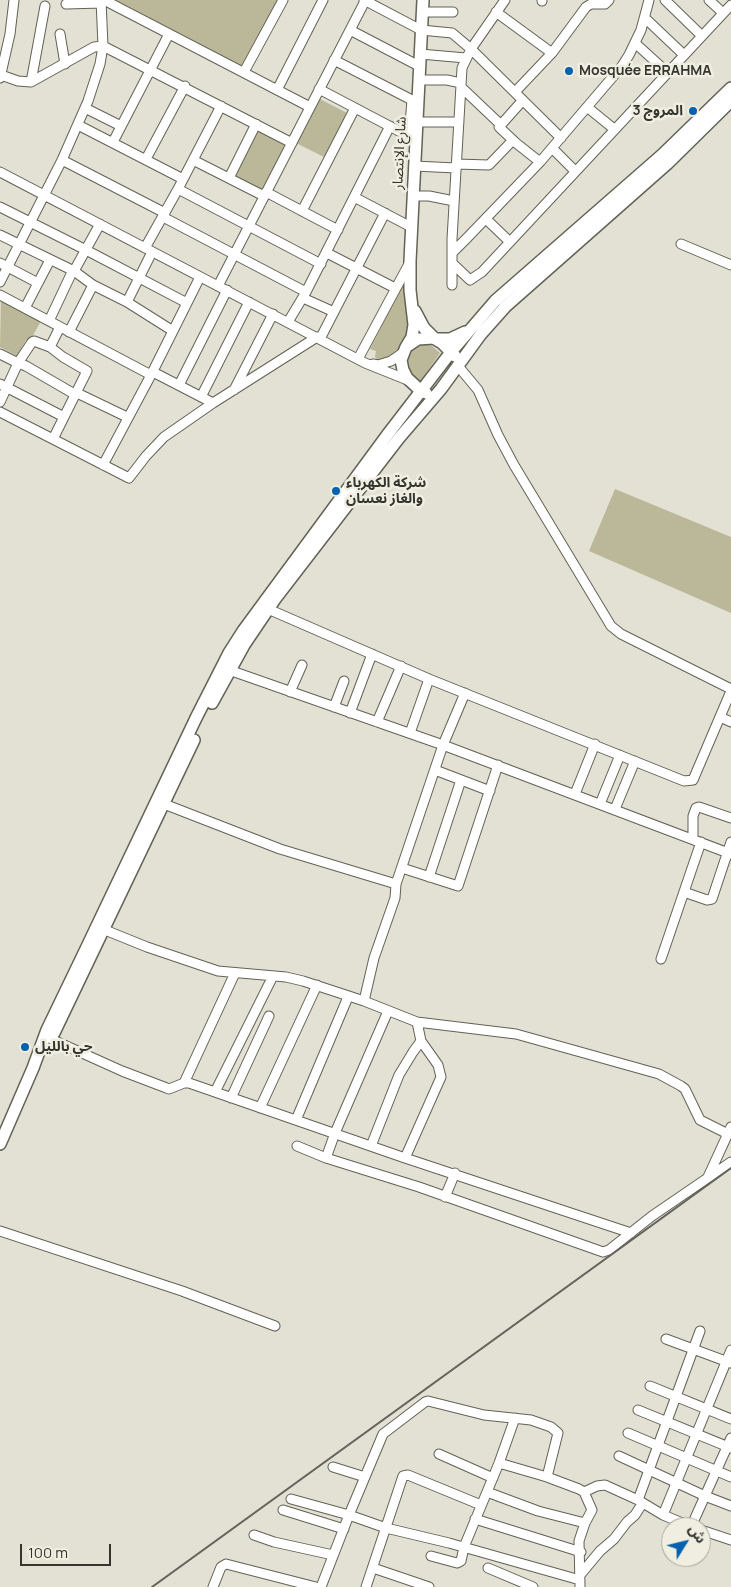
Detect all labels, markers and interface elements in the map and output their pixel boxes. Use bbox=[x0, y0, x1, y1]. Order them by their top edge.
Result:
place label: Mosquée ERRAHMA bbox=[579, 63, 712, 79]
marker: Mosquée ERRAHMA bbox=[563, 65, 575, 77]
place label: المروج 3 bbox=[632, 103, 683, 119]
marker: المروج 3 bbox=[687, 105, 699, 117]
street label: شارع الإنتصار bbox=[390, 116, 410, 190]
place label: شركة الكهرباء والغاز نعسان bbox=[346, 475, 426, 508]
marker: شركة الكهرباء والغاز نعسان bbox=[330, 485, 342, 497]
place label: حي بالليل bbox=[35, 1039, 92, 1055]
marker: حي بالليل bbox=[19, 1041, 31, 1053]
north arrow bbox=[661, 1517, 711, 1567]
text: ش bbox=[684, 1520, 711, 1547]
scale bar bbox=[22, 1534, 114, 1566]
text: 100 m bbox=[28, 1542, 68, 1563]

